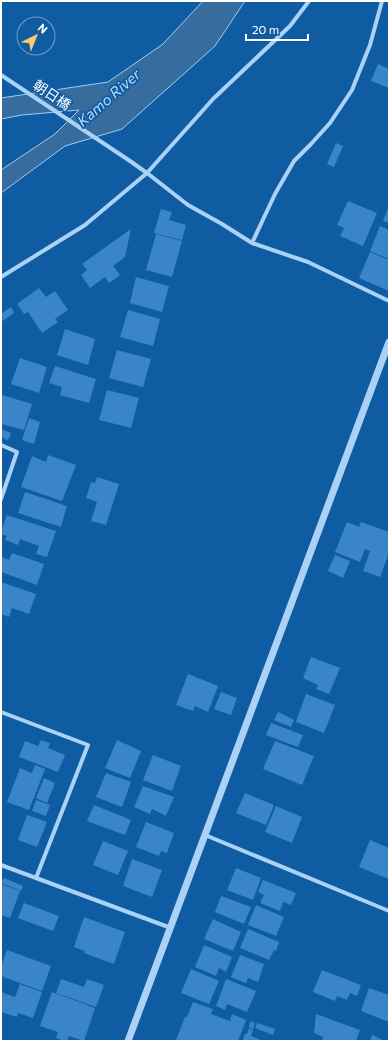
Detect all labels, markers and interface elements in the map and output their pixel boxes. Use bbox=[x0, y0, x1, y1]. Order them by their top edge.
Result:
north arrow bbox=[16, 16, 56, 56]
scale bar bbox=[246, 16, 308, 42]
text: N bbox=[36, 21, 51, 36]
text: 20 m bbox=[252, 22, 279, 36]
water label: Kamo River bbox=[73, 64, 145, 130]
street label: 朝日橋 bbox=[30, 76, 74, 113]

